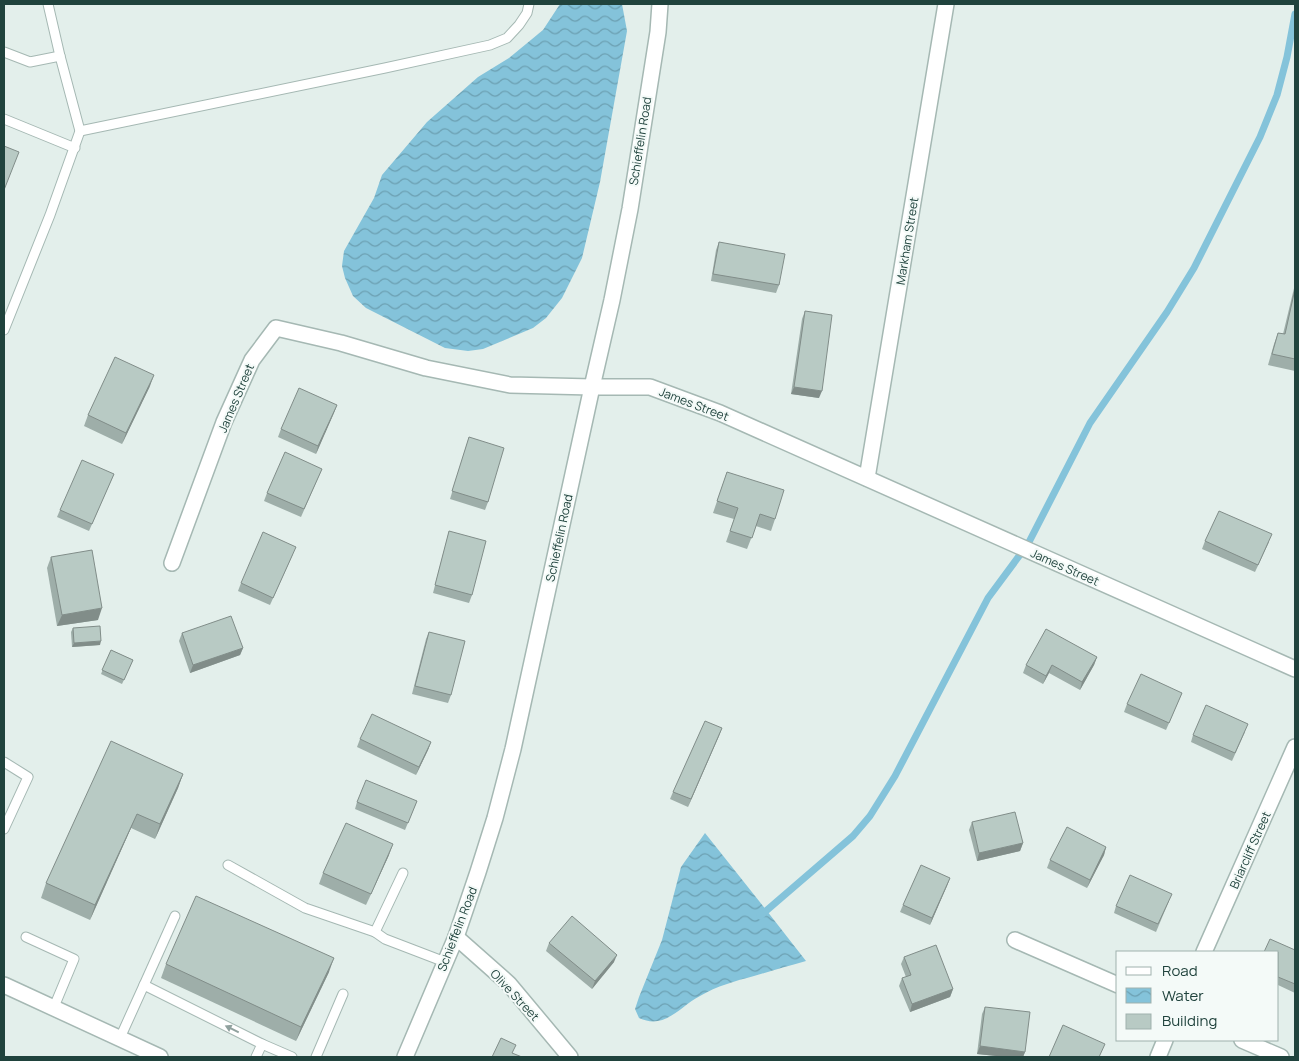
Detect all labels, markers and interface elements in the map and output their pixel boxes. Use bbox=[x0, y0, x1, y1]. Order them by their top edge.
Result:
street label: Schieffelin Road bbox=[625, 96, 655, 186]
street label: Markham Street bbox=[892, 196, 922, 286]
street label: James Street bbox=[214, 361, 258, 435]
street label: James Street bbox=[657, 383, 731, 425]
street label: Schieffelin Road bbox=[541, 493, 577, 583]
street label: James Street bbox=[1028, 544, 1102, 590]
street label: Briarcliff Street bbox=[1225, 808, 1275, 891]
street label: Schieffelin Road bbox=[433, 884, 481, 974]
legend bbox=[1116, 951, 1279, 1041]
text: Road bbox=[1162, 960, 1198, 981]
street label: Olive Street bbox=[487, 966, 543, 1025]
text: Water bbox=[1162, 985, 1204, 1006]
text: Building bbox=[1162, 1010, 1217, 1031]
one-way arrow bbox=[225, 1025, 239, 1033]

